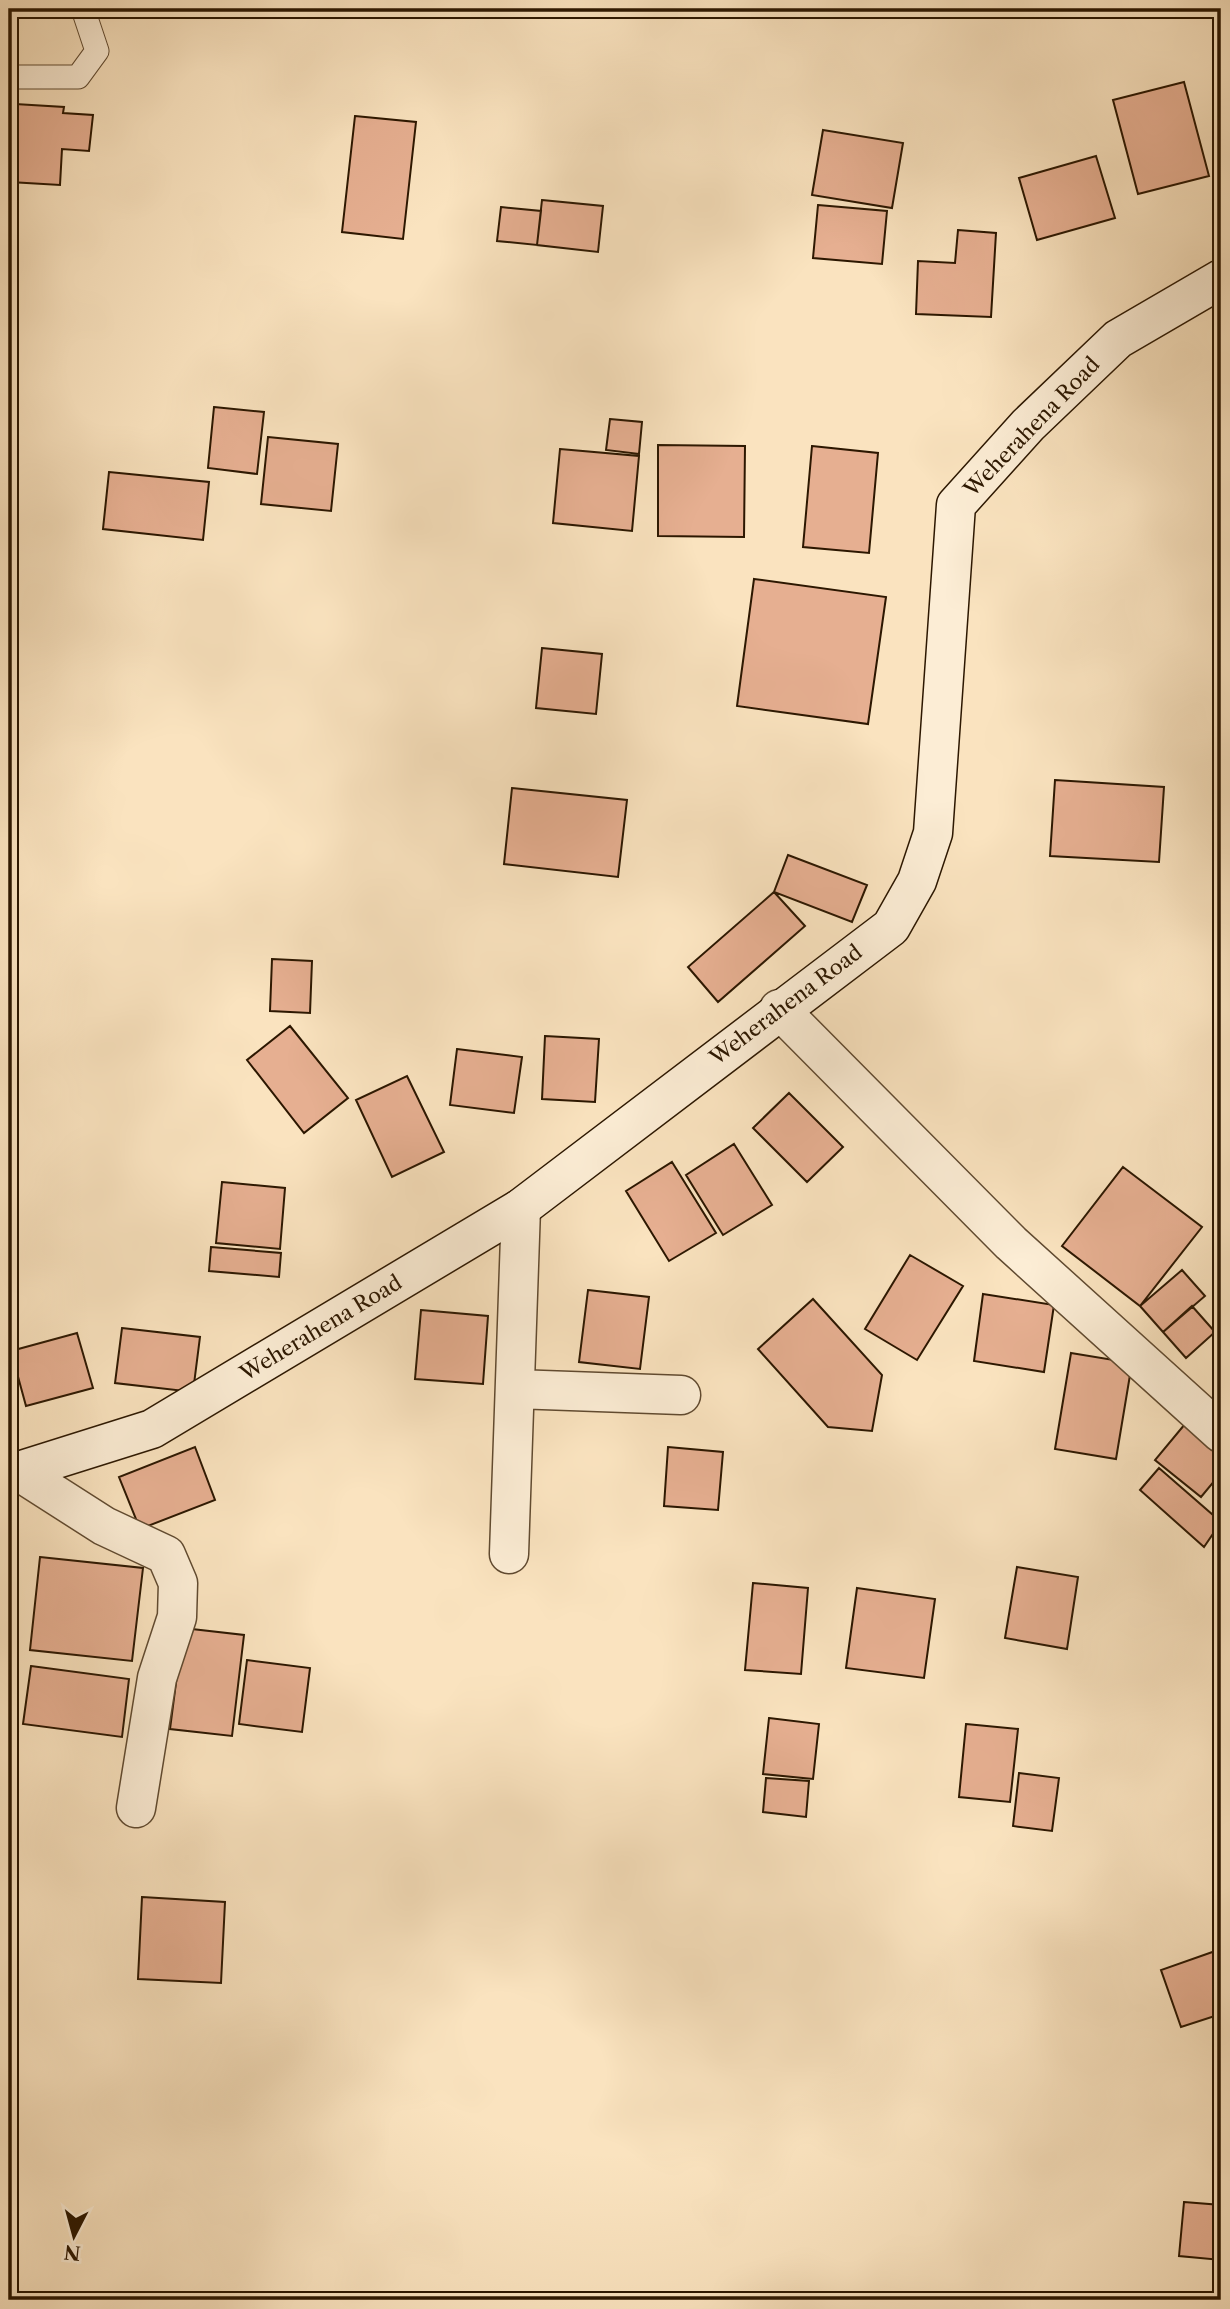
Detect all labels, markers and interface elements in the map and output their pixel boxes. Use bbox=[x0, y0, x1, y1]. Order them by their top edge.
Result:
street label: Weherahena Road bbox=[958, 352, 1105, 502]
street label: Weherahena Road bbox=[704, 939, 867, 1071]
street label: Weherahena Road bbox=[235, 1269, 406, 1386]
north arrow bbox=[38, 2200, 108, 2270]
text: N bbox=[63, 2240, 82, 2265]

